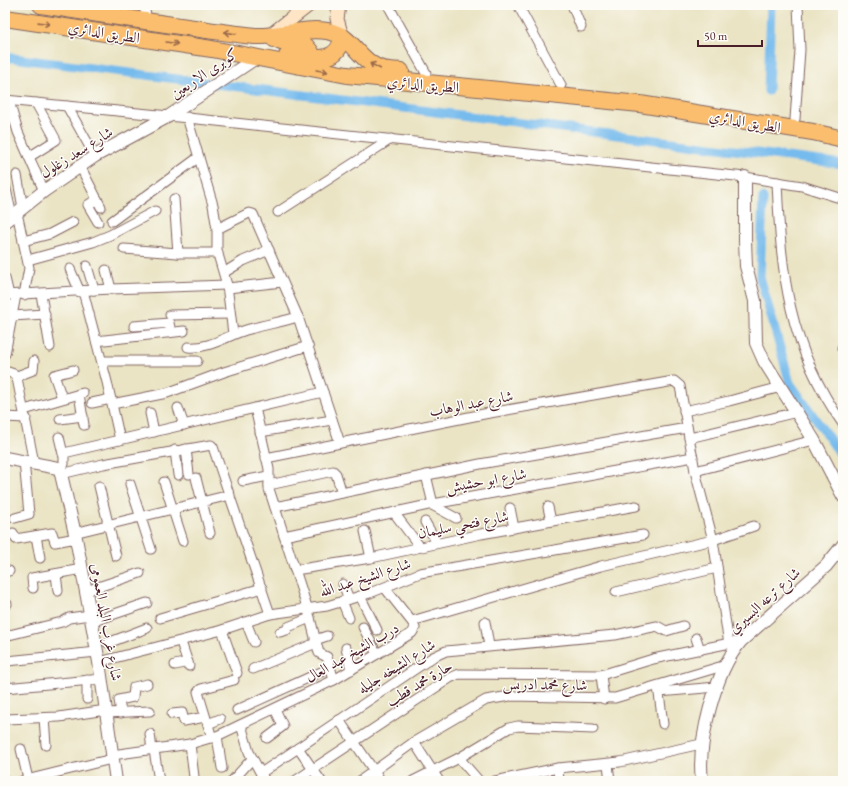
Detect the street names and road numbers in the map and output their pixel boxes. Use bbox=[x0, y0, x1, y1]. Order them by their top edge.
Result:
street label: الطريق الدائري bbox=[66, 17, 141, 50]
street label: كوبرى الاربعين bbox=[166, 43, 242, 103]
street label: الطريق الدائري bbox=[386, 71, 460, 100]
street label: الطريق الدائري bbox=[707, 105, 782, 140]
street label: شارع سعد زغلول bbox=[36, 122, 118, 185]
street label: شارع عبد الوهاب bbox=[427, 386, 515, 424]
street label: شارع ابو حشيش bbox=[444, 464, 528, 500]
street label: شارع فتحي سليمان bbox=[416, 506, 511, 547]
street label: شارع الشيخ عبد الله bbox=[316, 551, 415, 605]
street label: شارع غرب البلد العمومى bbox=[83, 562, 127, 683]
street label: شارع ترعه البسيري bbox=[724, 563, 807, 640]
street label: درب الشيخ عبد العال bbox=[302, 618, 405, 691]
street label: شارع الشيخه جليله bbox=[353, 635, 441, 701]
street label: حارة محمد قطب bbox=[382, 656, 456, 711]
street label: شارع محمد ادريس bbox=[502, 674, 588, 698]

